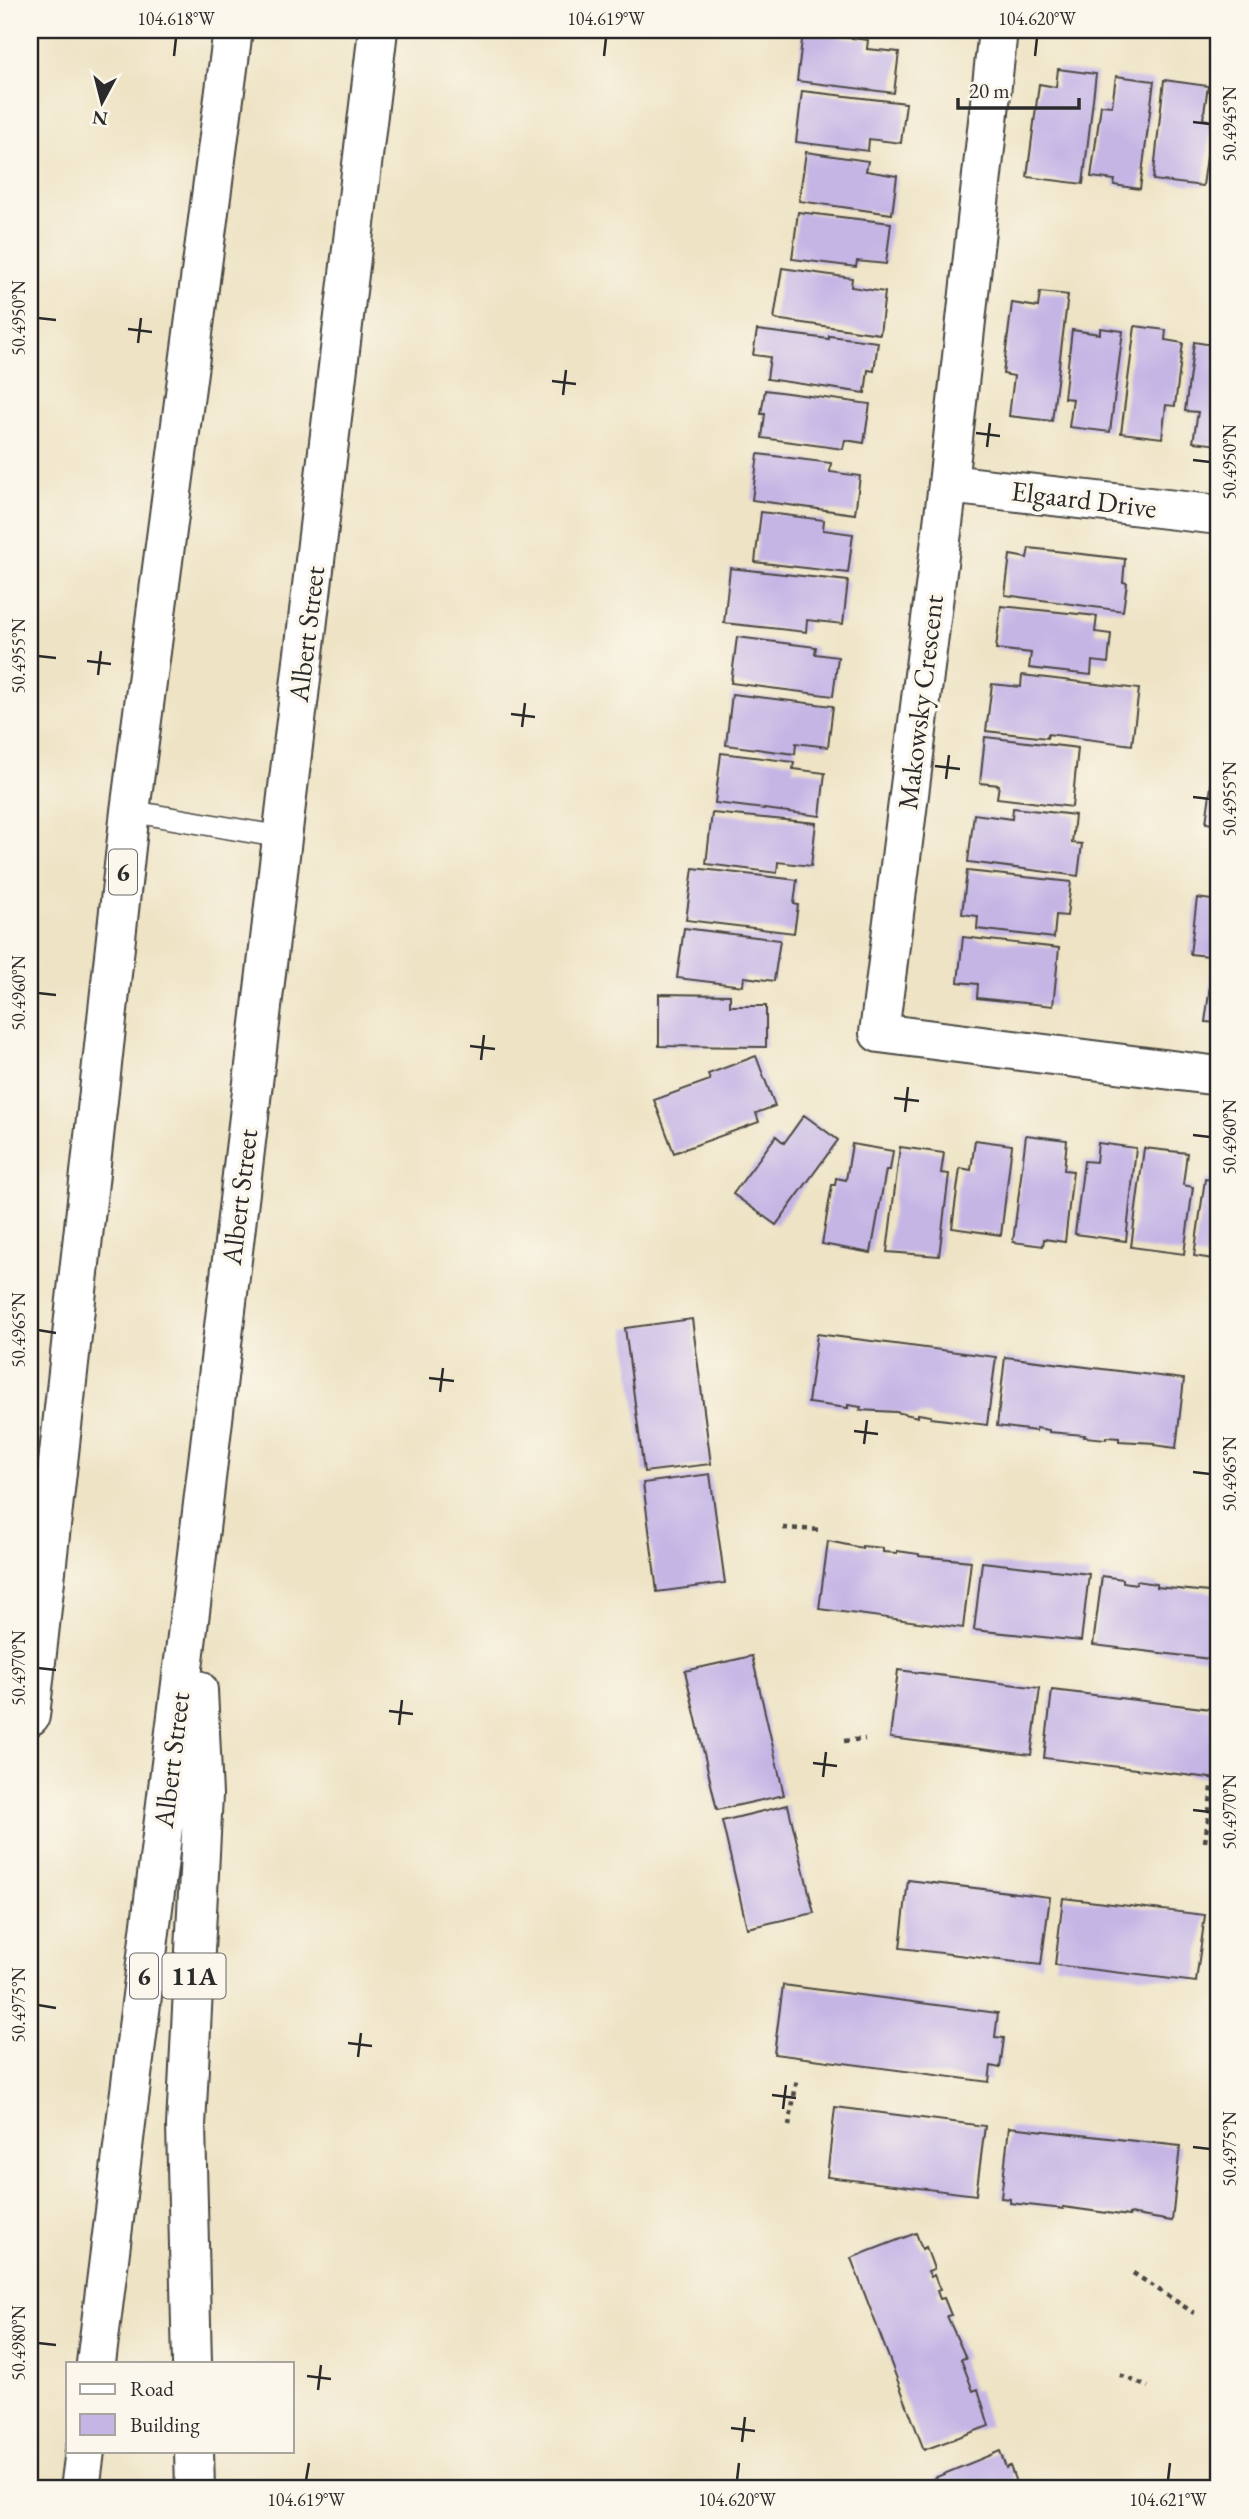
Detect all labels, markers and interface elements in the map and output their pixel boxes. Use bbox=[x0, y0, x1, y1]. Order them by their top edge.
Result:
text: 104.618°W bbox=[137, 7, 215, 30]
text: 104.619°W bbox=[567, 7, 645, 30]
text: 104.620°W bbox=[998, 7, 1076, 30]
north arrow bbox=[66, 66, 136, 136]
scale bar bbox=[958, 66, 1079, 110]
text: 20 m bbox=[969, 77, 1010, 104]
text: 50.4945°N bbox=[1218, 86, 1241, 162]
text: N bbox=[90, 105, 109, 132]
text: 50.4950°N bbox=[7, 280, 30, 356]
text: 50.4950°N bbox=[1218, 424, 1241, 500]
street label: Elgaard Drive bbox=[1009, 472, 1159, 526]
street label: Albert Street bbox=[280, 564, 332, 705]
street label: Makowsky Crescent bbox=[889, 592, 951, 811]
text: 50.4955°N bbox=[7, 618, 30, 694]
text: 50.4955°N bbox=[1218, 761, 1241, 837]
road number: 6 bbox=[109, 850, 137, 894]
text: 50.4960°N bbox=[7, 955, 30, 1031]
text: 50.4960°N bbox=[1218, 1099, 1241, 1175]
street label: Albert Street bbox=[213, 1127, 265, 1268]
text: 50.4965°N bbox=[7, 1292, 30, 1368]
text: 50.4965°N bbox=[1218, 1436, 1241, 1512]
text: 50.4970°N bbox=[7, 1630, 30, 1706]
street label: Albert Street bbox=[145, 1690, 197, 1831]
text: 50.4970°N bbox=[1218, 1774, 1241, 1850]
road number: 6 bbox=[130, 1954, 158, 1998]
road number: 11A bbox=[162, 1954, 226, 1998]
text: 50.4975°N bbox=[7, 1967, 30, 2043]
text: 50.4975°N bbox=[1218, 2111, 1241, 2187]
text: 50.4980°N bbox=[7, 2305, 30, 2381]
legend bbox=[66, 2362, 294, 2452]
text: Road bbox=[130, 2375, 174, 2402]
text: Building bbox=[130, 2411, 200, 2438]
text: 104.619°W bbox=[267, 2488, 345, 2511]
text: 104.620°W bbox=[698, 2488, 776, 2511]
text: 104.621°W bbox=[1129, 2488, 1207, 2511]

